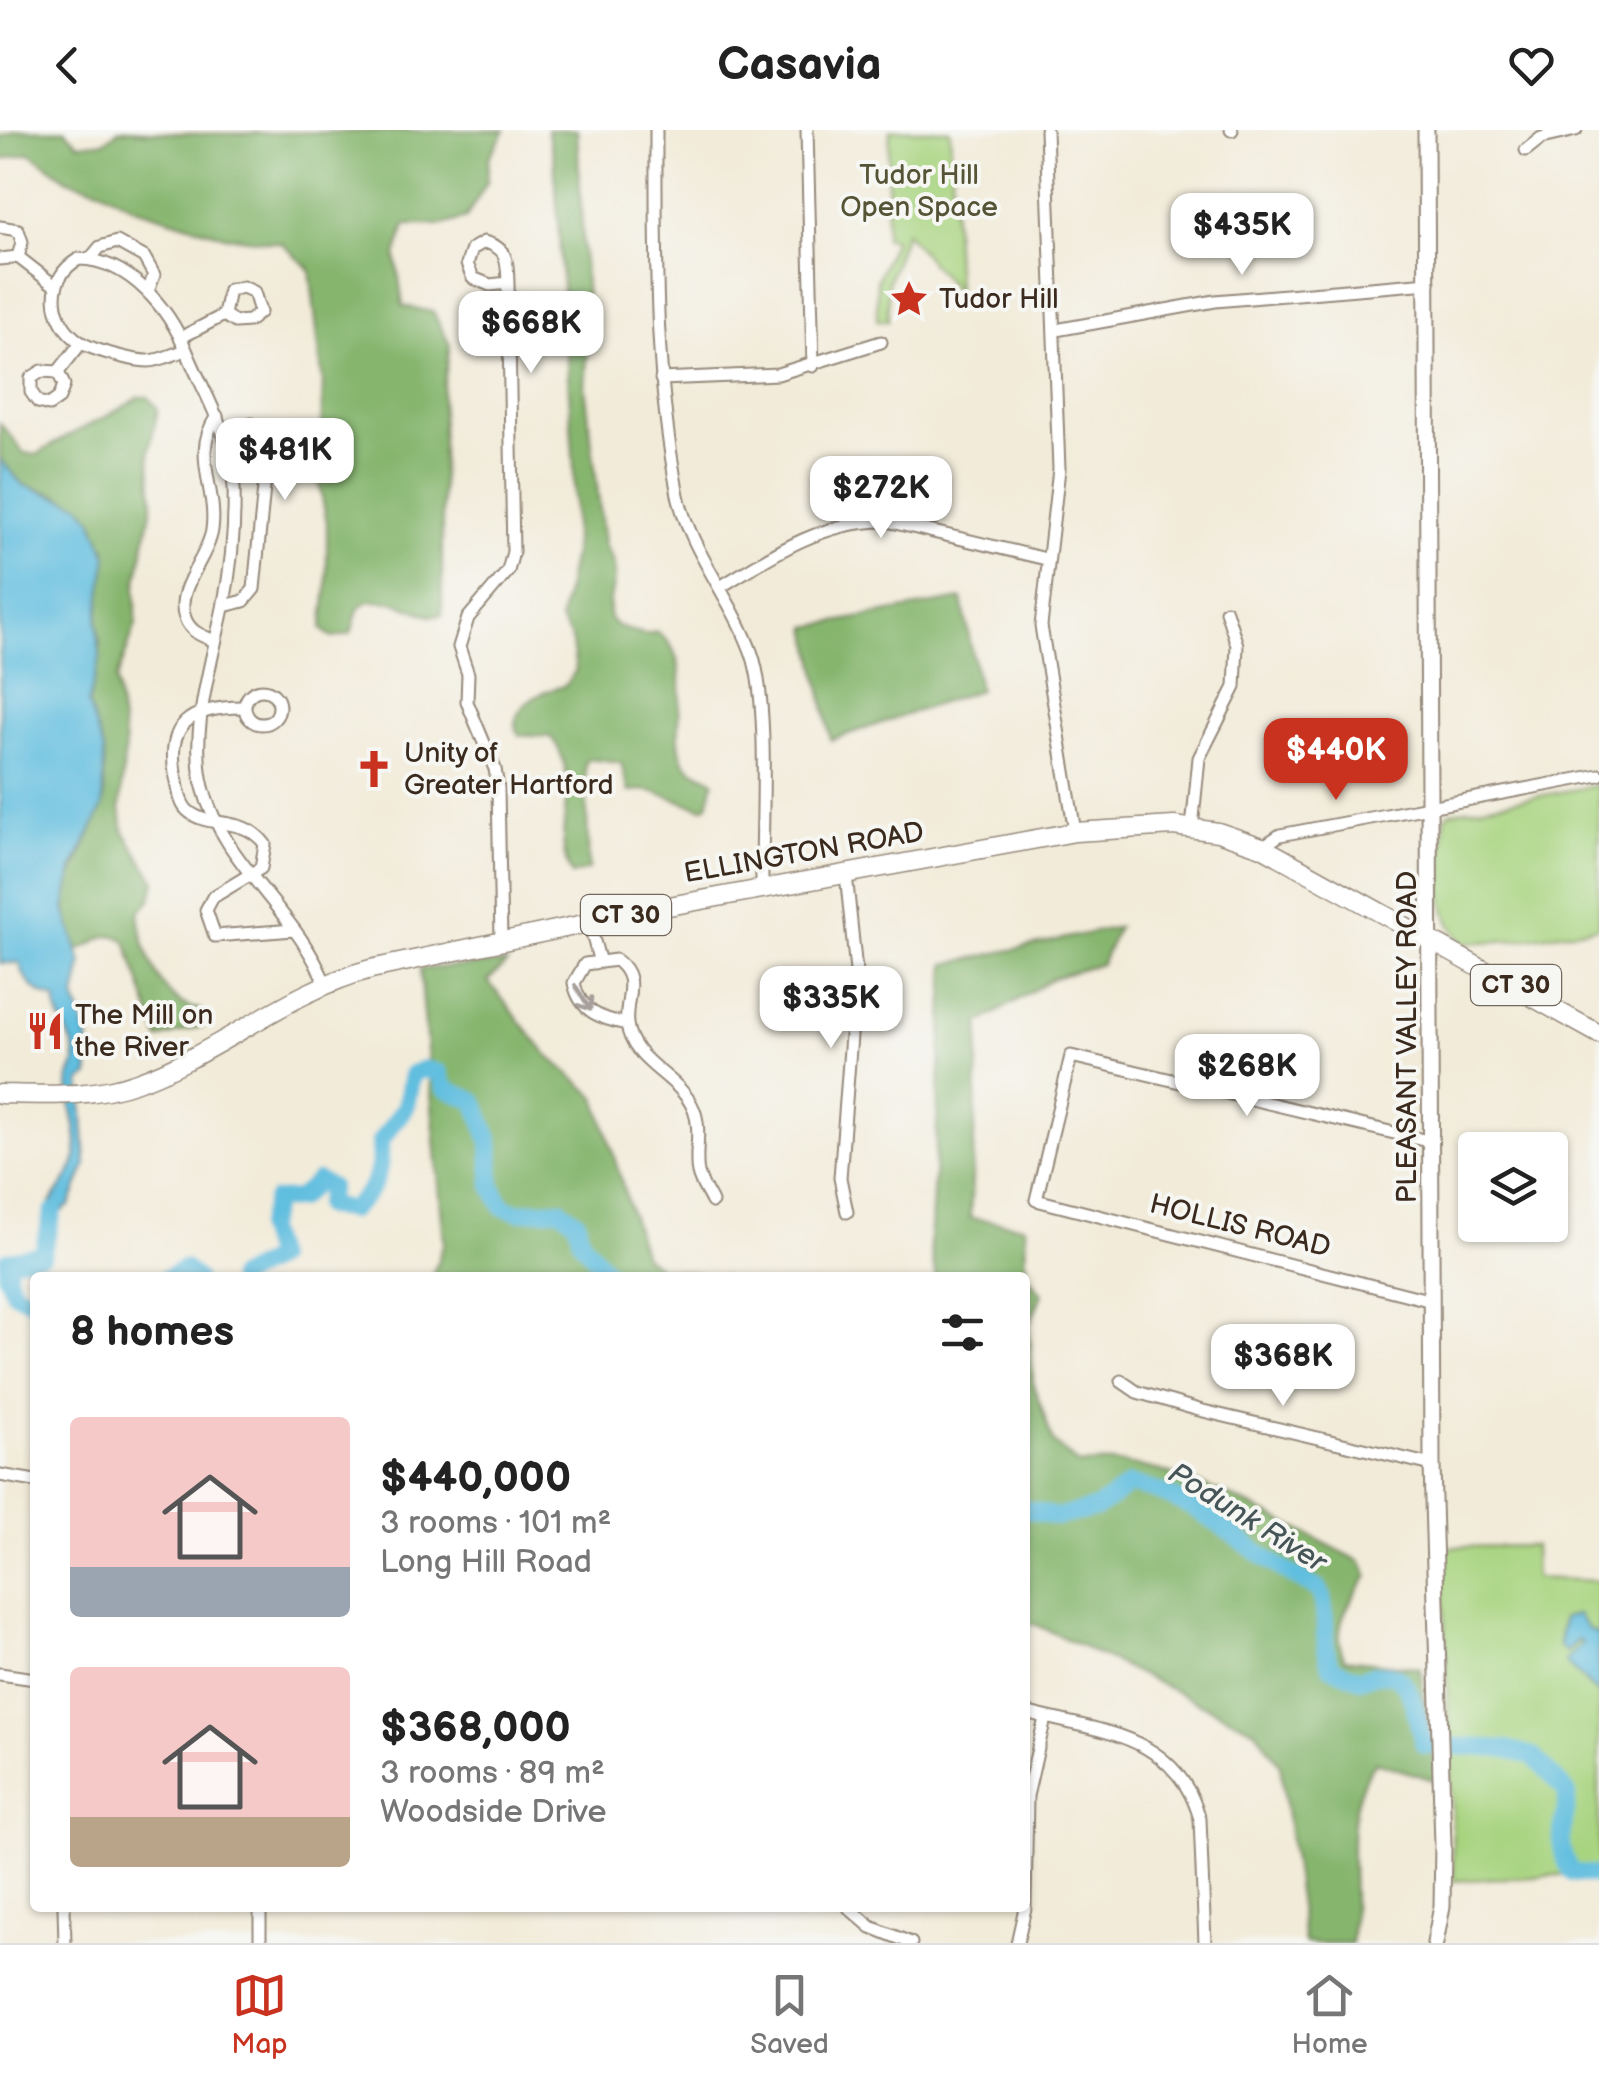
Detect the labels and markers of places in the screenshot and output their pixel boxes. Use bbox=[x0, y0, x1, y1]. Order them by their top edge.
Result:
pin: $435K bbox=[1172, 193, 1312, 278]
place icon: Tudor Hill bbox=[888, 278, 930, 320]
place label: Tudor Hill bbox=[939, 283, 1058, 316]
pin: $668K bbox=[461, 291, 601, 376]
pin: $481K bbox=[215, 418, 355, 503]
pin: $272K bbox=[811, 456, 951, 541]
pin: $440K bbox=[1266, 718, 1406, 803]
place label: Unity of Greater Hartford bbox=[404, 737, 613, 802]
church icon: Unity of Greater Hartford bbox=[353, 748, 395, 790]
pin: $335K bbox=[761, 966, 901, 1051]
place label: The Mill on the River bbox=[75, 999, 213, 1064]
restaurant icon: The Mill on the River bbox=[24, 1010, 66, 1052]
pin: $268K bbox=[1177, 1034, 1317, 1119]
pin: $368K bbox=[1213, 1324, 1353, 1409]

